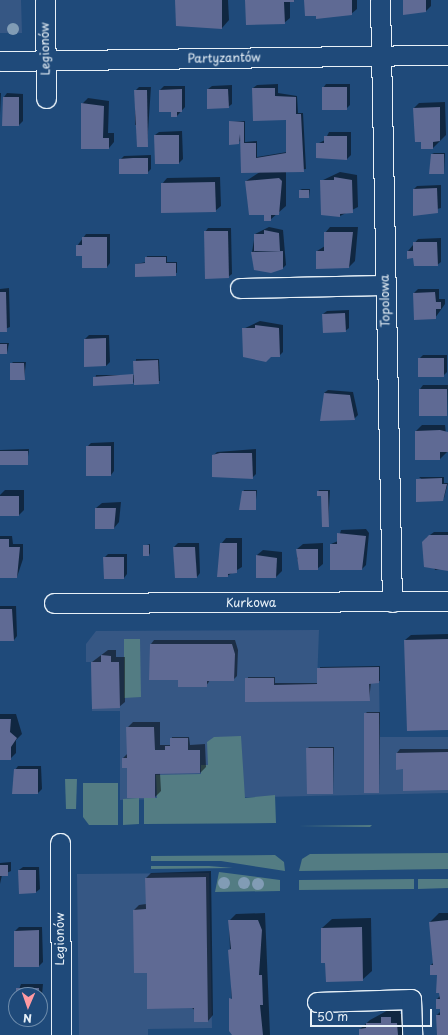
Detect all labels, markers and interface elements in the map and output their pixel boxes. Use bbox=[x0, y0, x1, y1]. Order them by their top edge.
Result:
street label: Legionów bbox=[37, 22, 53, 76]
street label: Partyzantów bbox=[187, 50, 261, 66]
street label: Topolowa bbox=[377, 275, 393, 327]
street label: Kurkowa bbox=[226, 596, 276, 610]
street label: Legionów bbox=[53, 913, 67, 965]
north arrow bbox=[8, 987, 48, 1027]
scale bar bbox=[312, 1001, 434, 1027]
text: 50 m bbox=[317, 1007, 348, 1025]
text: N bbox=[23, 1010, 32, 1027]

